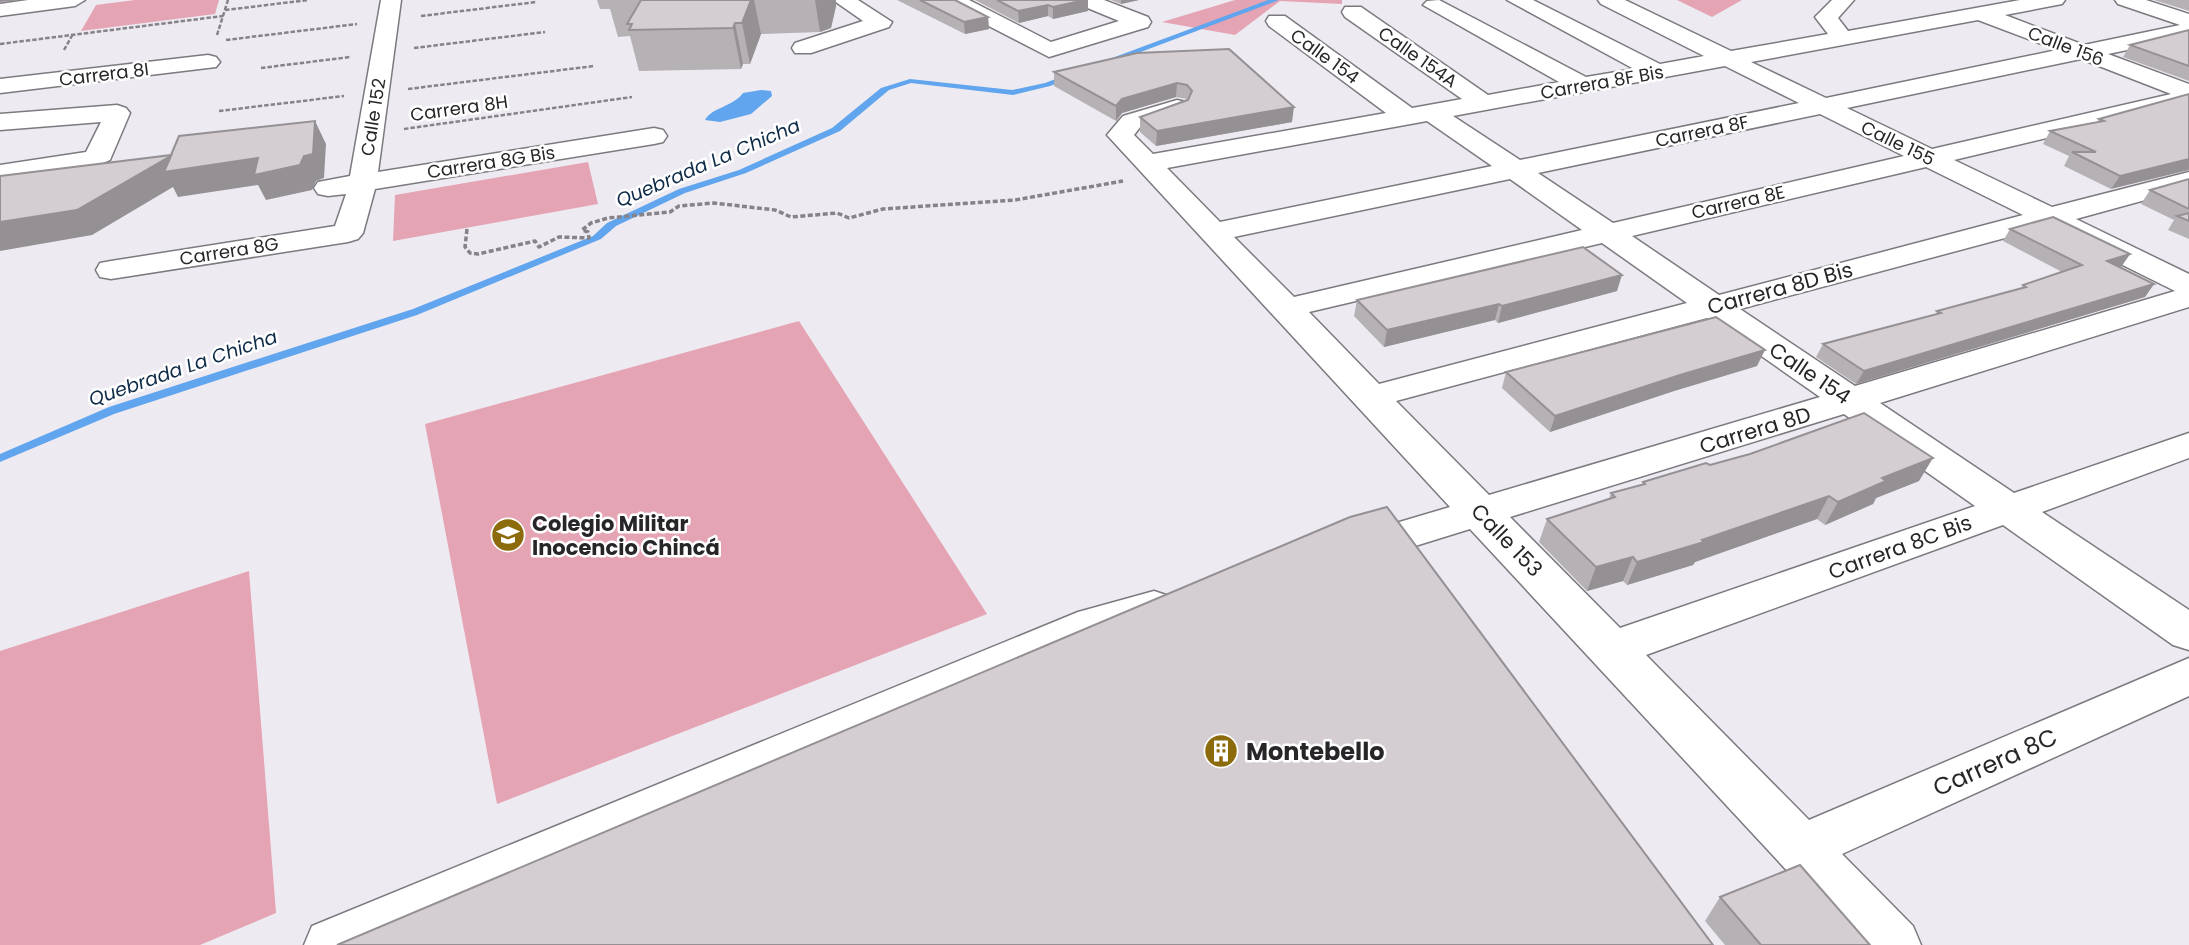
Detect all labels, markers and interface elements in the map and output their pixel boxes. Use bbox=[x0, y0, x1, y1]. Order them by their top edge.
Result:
street label: Calle 156 bbox=[2024, 20, 2108, 72]
street label: Calle 154A bbox=[1373, 21, 1463, 93]
street label: Calle 154 bbox=[1286, 23, 1364, 89]
street label: Carrera 8I bbox=[58, 56, 150, 92]
street label: Carrera 8F Bis bbox=[1539, 59, 1665, 105]
street label: Calle 152 bbox=[355, 76, 391, 158]
street label: Carrera 8H bbox=[409, 89, 509, 127]
street label: Carrera 8F bbox=[1653, 109, 1751, 153]
water label: Quebrada La Chicha bbox=[612, 112, 804, 214]
street label: Calle 155 bbox=[1857, 114, 1939, 172]
street label: Carrera 8G Bis bbox=[425, 140, 557, 184]
street label: Carrera 8E bbox=[1689, 179, 1787, 225]
street label: Carrera 8G bbox=[178, 231, 280, 271]
street label: Carrera 8D Bis bbox=[1704, 255, 1856, 321]
water label: Quebrada La Chicha bbox=[85, 323, 281, 413]
street label: Calle 154 bbox=[1764, 335, 1856, 411]
street label: Carrera 8D bbox=[1696, 399, 1814, 461]
street label: Calle 153 bbox=[1465, 497, 1549, 583]
street label: Carrera 8C Bis bbox=[1824, 508, 1976, 586]
place label: Colegio Militar Inocencio Chincá bbox=[532, 509, 720, 562]
school or university icon: Colegio Militar Inocencio Chincá bbox=[489, 516, 527, 554]
street label: Carrera 8C bbox=[1928, 720, 2062, 804]
building icon: Montebello bbox=[1202, 732, 1240, 770]
place label: Montebello bbox=[1246, 735, 1385, 768]

